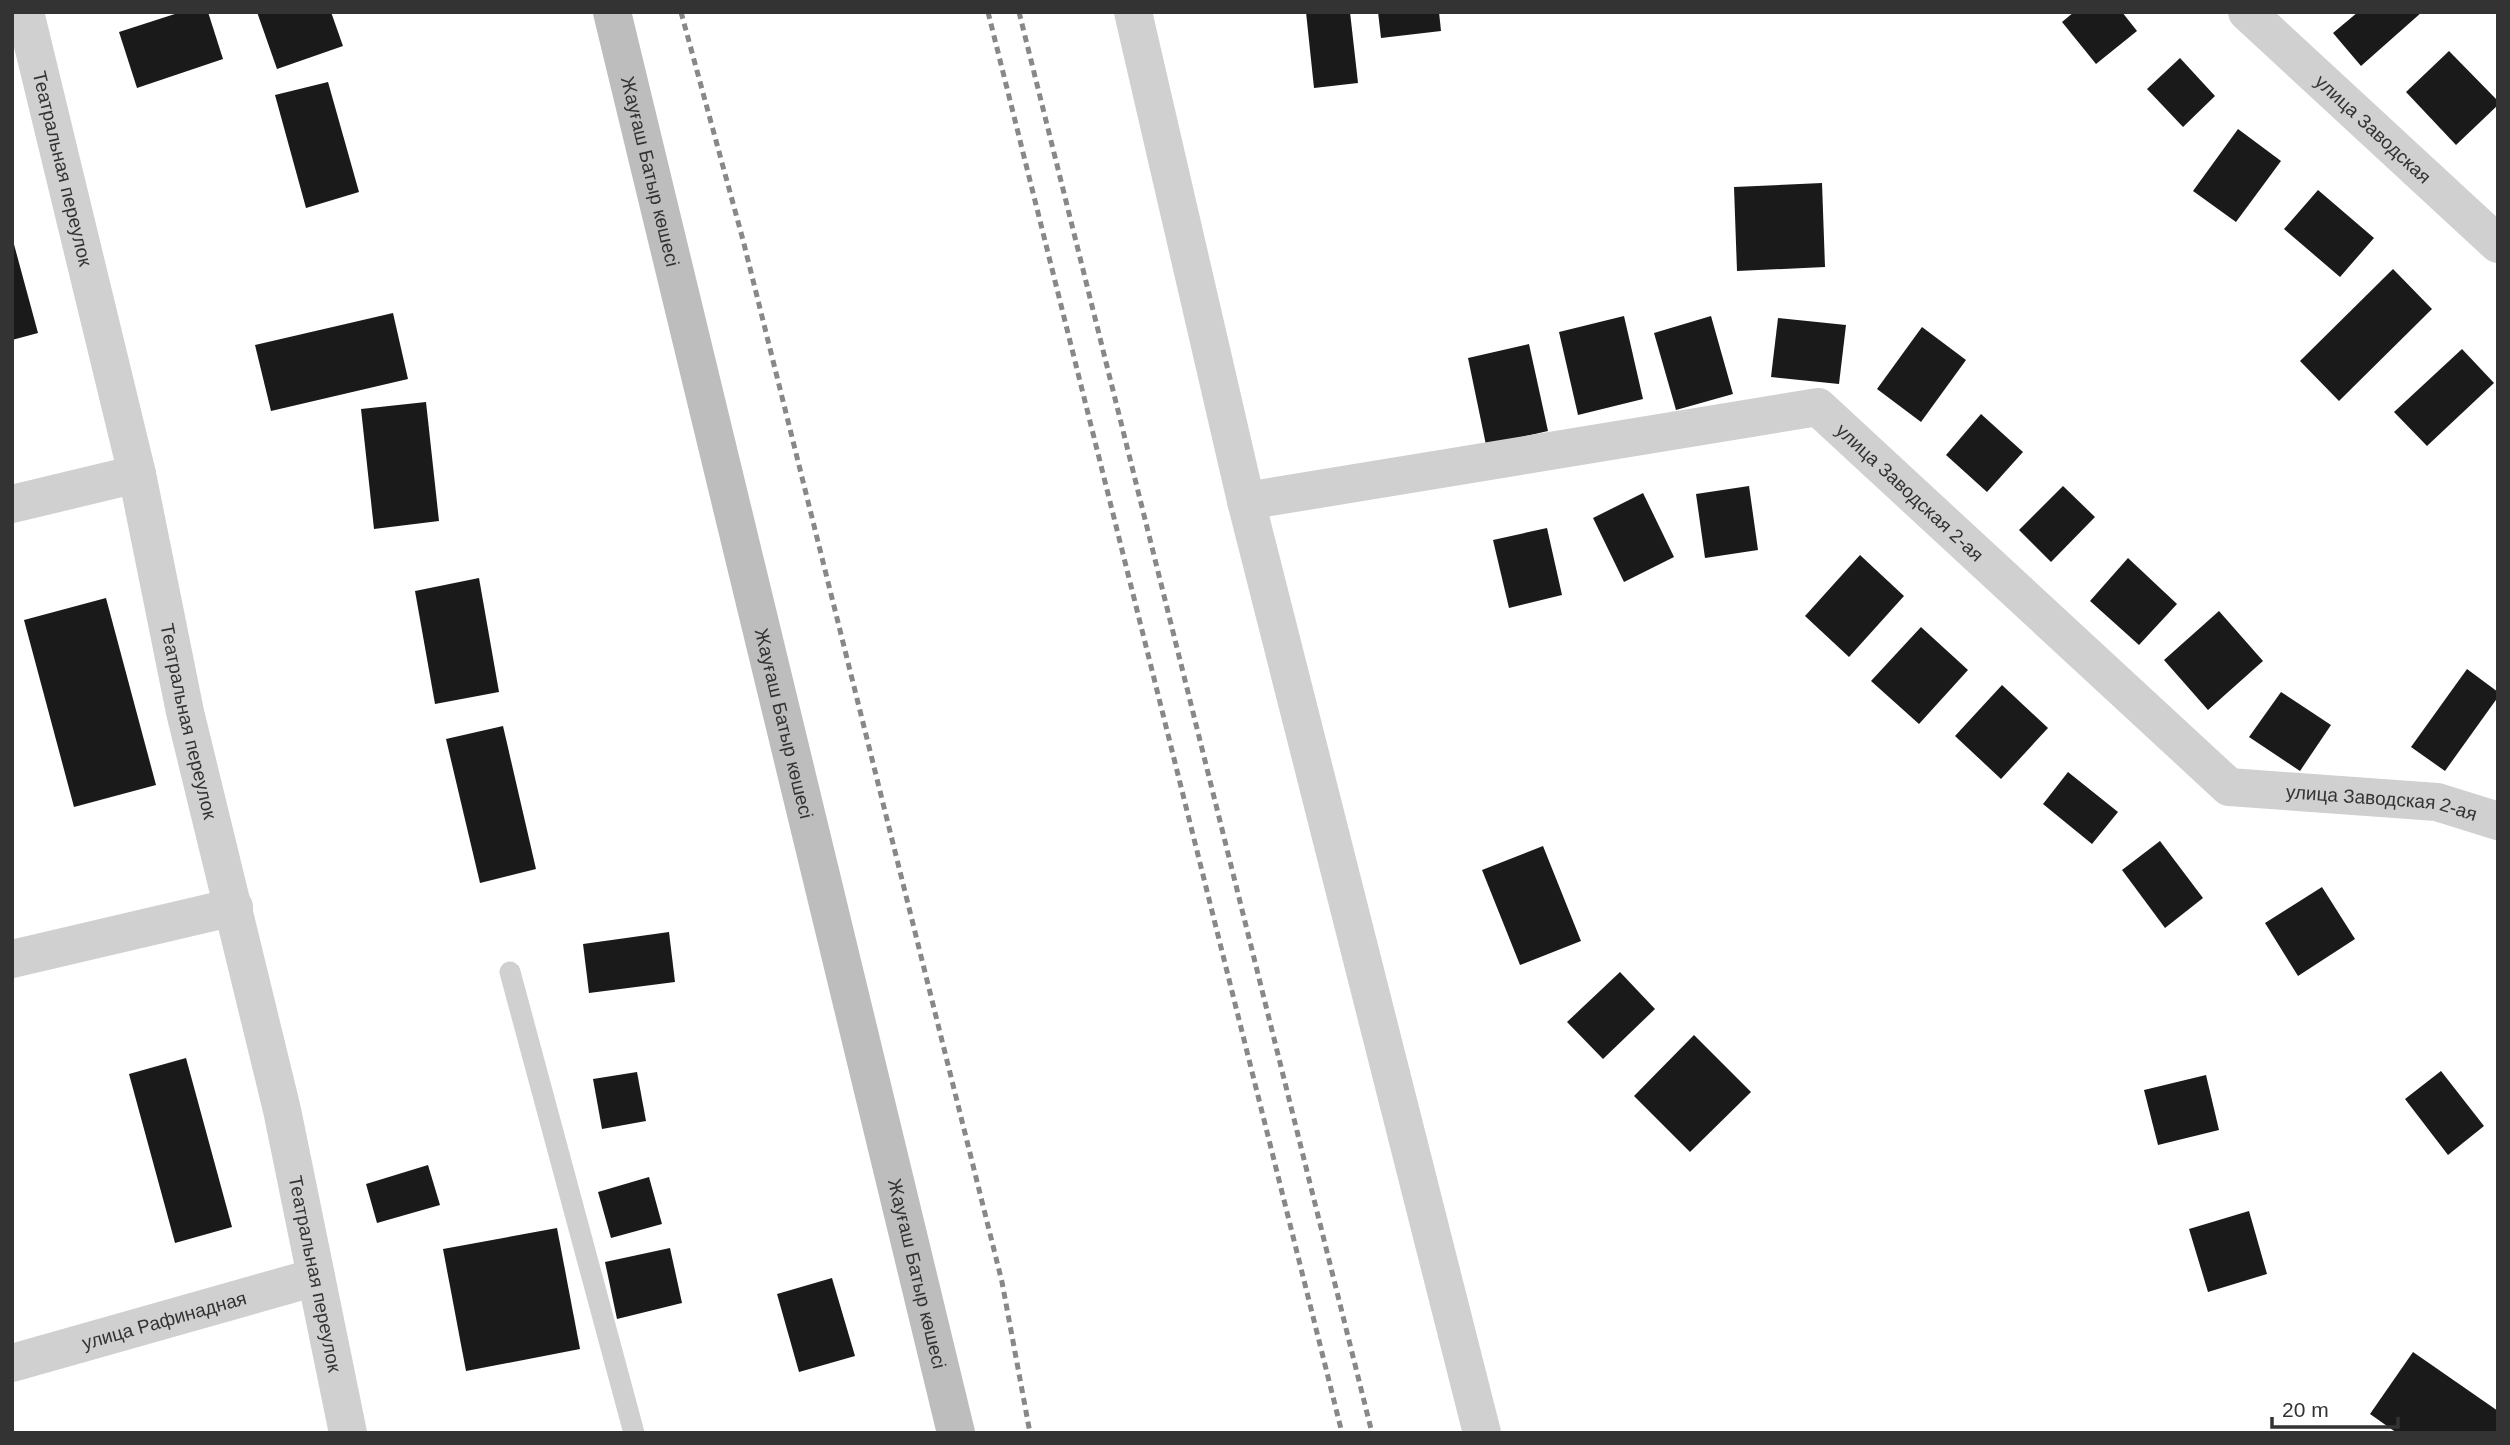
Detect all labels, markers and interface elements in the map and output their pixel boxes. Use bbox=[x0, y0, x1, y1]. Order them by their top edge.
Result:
street label: Театральная переулок bbox=[29, 69, 96, 269]
street label: улица Заводская bbox=[2311, 71, 2435, 188]
street label: Жауғаш Батыр көшесі bbox=[617, 74, 683, 269]
street label: улица Заводская 2-ая bbox=[1832, 419, 1988, 566]
street label: Театральная переулок bbox=[156, 622, 221, 822]
street label: Жауғаш Батыр көшесі bbox=[751, 626, 817, 821]
street label: улица Заводская 2-ая bbox=[2285, 781, 2480, 825]
street label: Театральная переулок bbox=[285, 1174, 345, 1375]
street label: Жауғаш Батыр көшесі bbox=[884, 1176, 950, 1371]
street label: улица Рафинадная bbox=[80, 1287, 249, 1354]
scale bar bbox=[2272, 1386, 2398, 1430]
text: 20 m bbox=[2282, 1398, 2329, 1421]

